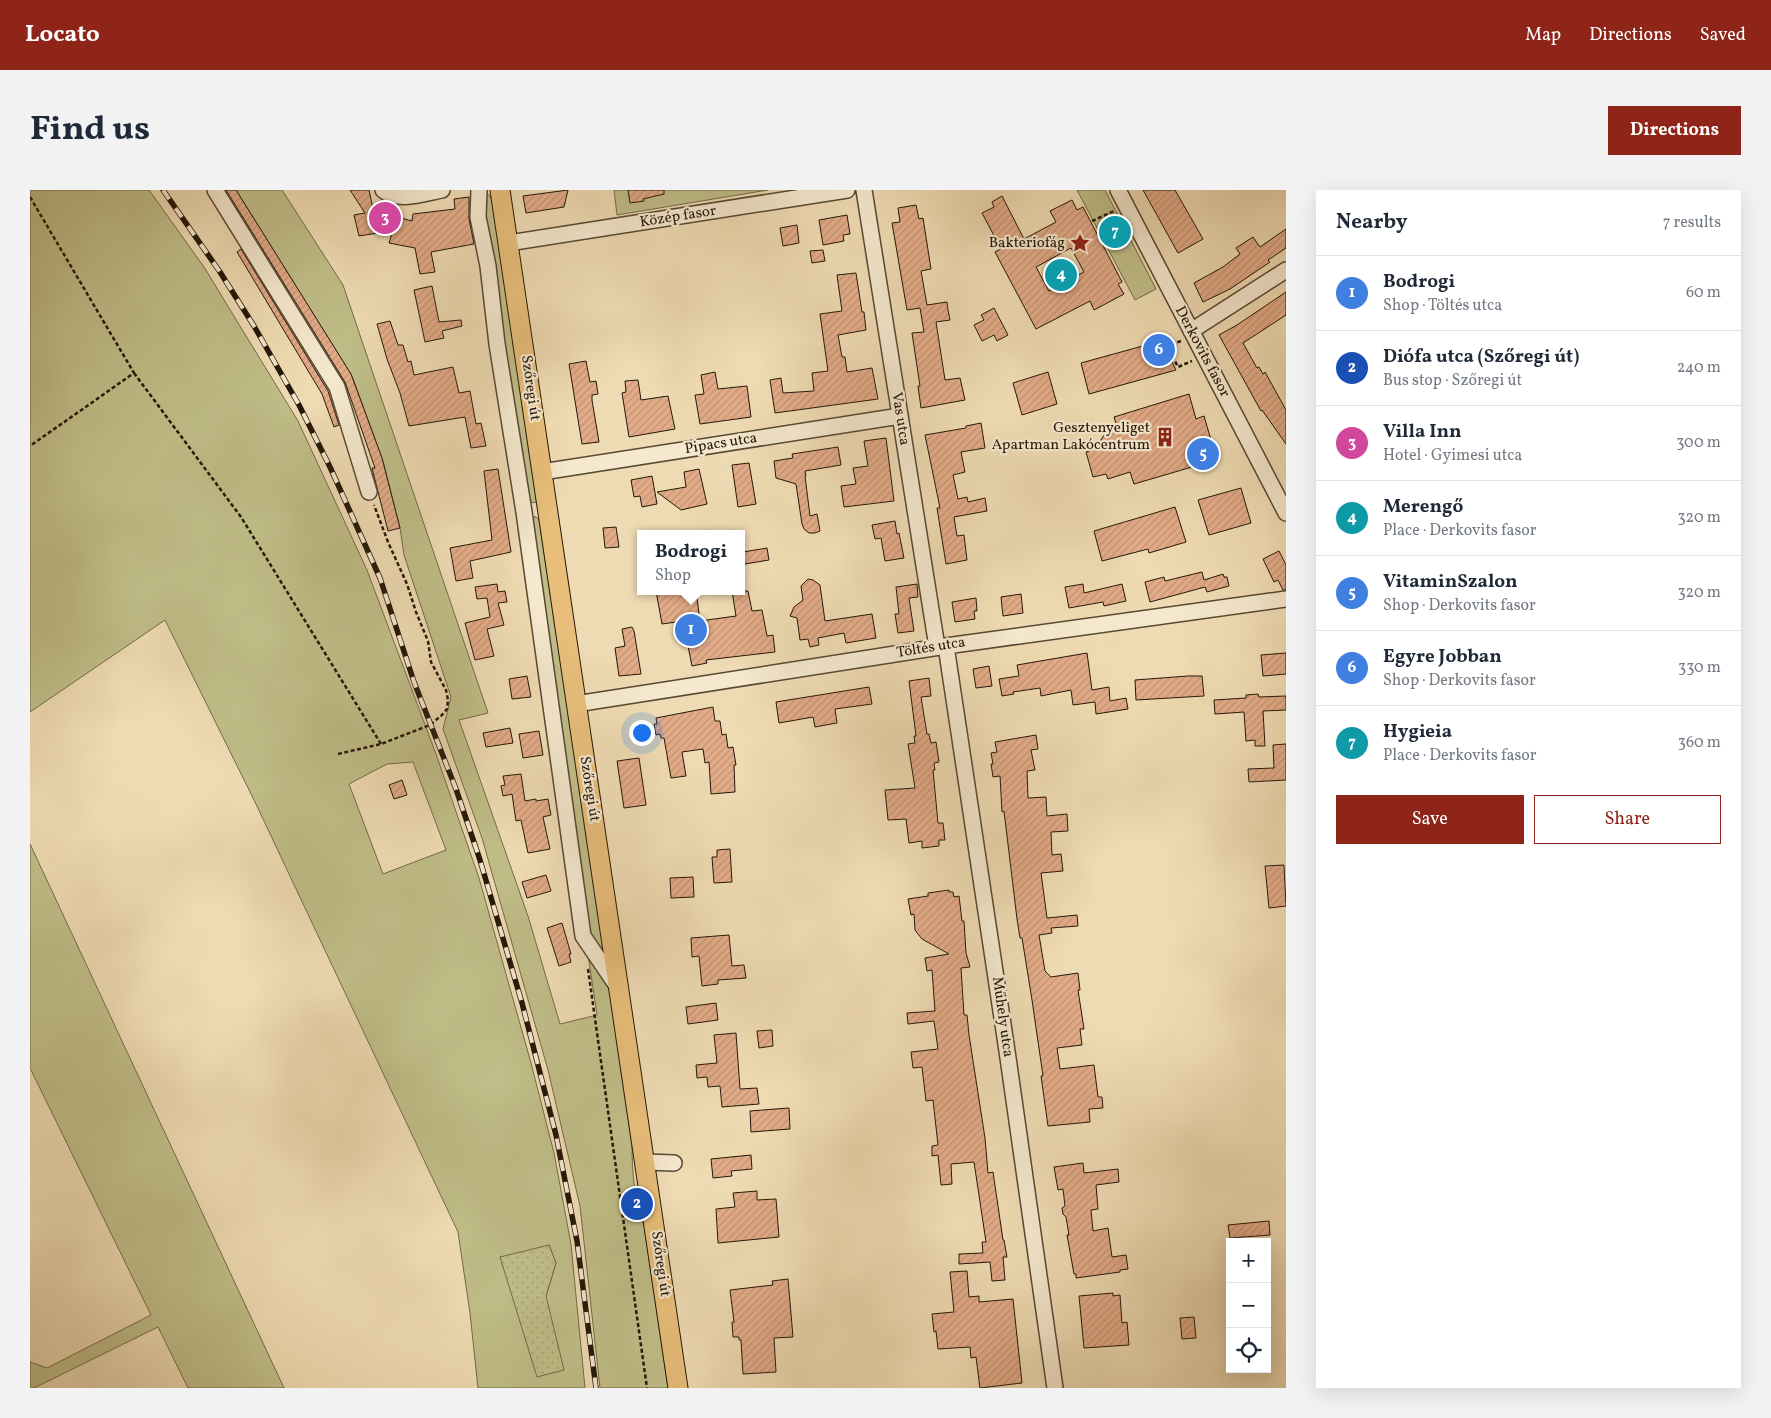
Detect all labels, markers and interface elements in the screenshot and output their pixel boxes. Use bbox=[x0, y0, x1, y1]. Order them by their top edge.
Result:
text: Locato bbox=[25, 18, 100, 52]
text: Map bbox=[1525, 23, 1561, 48]
text: Directions bbox=[1589, 23, 1672, 48]
text: Saved bbox=[1700, 23, 1746, 48]
text: Find us bbox=[30, 106, 150, 154]
button: Directions bbox=[1608, 106, 1741, 155]
pin: 3 bbox=[369, 199, 401, 237]
street label: Közép fasor bbox=[638, 201, 718, 233]
text: Nearby bbox=[1336, 208, 1407, 237]
text: 7 results bbox=[1663, 212, 1721, 234]
pin: 7 bbox=[1099, 213, 1131, 251]
place icon: Bakteriofág bbox=[1069, 232, 1091, 254]
place label: Bakteriofág bbox=[989, 233, 1065, 254]
pin: 4 bbox=[1045, 256, 1077, 294]
text: Bodrogi bbox=[1383, 269, 1455, 295]
text: 1 bbox=[1349, 282, 1355, 304]
text: 60 m bbox=[1686, 282, 1721, 304]
text: Shop · Töltés utca bbox=[1383, 295, 1502, 317]
street label: Derkovits fasor bbox=[1169, 303, 1235, 401]
pin: 6 bbox=[1143, 331, 1175, 369]
text: Diófa utca (Szőregi út) bbox=[1383, 344, 1579, 370]
street label: Szőregi út bbox=[515, 354, 545, 422]
text: 2 bbox=[1348, 357, 1356, 379]
text: 240 m bbox=[1677, 357, 1721, 379]
text: Bus stop · Szőregi út bbox=[1383, 370, 1522, 392]
street label: Vas utca bbox=[885, 391, 915, 447]
place label: Gesztenyeliget Apartman Lakócentrum bbox=[992, 418, 1150, 456]
text: Villa Inn bbox=[1383, 419, 1462, 445]
building icon: Gesztenyeliget Apartman Lakócentrum bbox=[1154, 426, 1176, 448]
street label: Pipacs utca bbox=[683, 428, 759, 460]
text: 3 bbox=[1348, 432, 1356, 454]
text: 300 m bbox=[1676, 432, 1721, 454]
pin: 5 bbox=[1187, 435, 1219, 473]
text: Hotel · Gyimesi utca bbox=[1383, 445, 1522, 467]
text: Merengő bbox=[1383, 494, 1463, 520]
text: 4 bbox=[1347, 507, 1357, 529]
text: 320 m bbox=[1677, 507, 1721, 529]
text: Place · Derkovits fasor bbox=[1383, 520, 1537, 542]
popup bbox=[637, 530, 745, 595]
text: Bodrogi bbox=[655, 539, 727, 565]
text: Shop bbox=[655, 565, 691, 587]
text: VitaminSzalon bbox=[1383, 569, 1518, 595]
text: 5 bbox=[1348, 582, 1356, 604]
text: 320 m bbox=[1677, 582, 1721, 604]
text: Shop · Derkovits fasor bbox=[1383, 595, 1536, 617]
pin: 1 bbox=[675, 611, 707, 649]
street label: Töltés utca bbox=[895, 632, 967, 664]
text: Egyre Jobban bbox=[1383, 644, 1502, 670]
text: 6 bbox=[1348, 657, 1356, 679]
text: 330 m bbox=[1678, 657, 1721, 679]
text: Shop · Derkovits fasor bbox=[1383, 670, 1536, 692]
text: Hygieia bbox=[1383, 719, 1452, 745]
your location bbox=[629, 720, 655, 746]
text: 7 bbox=[1348, 732, 1356, 754]
text: 360 m bbox=[1678, 732, 1721, 754]
text: Place · Derkovits fasor bbox=[1383, 745, 1537, 767]
street label: Szőregi út bbox=[573, 755, 605, 823]
button: Save bbox=[1336, 795, 1524, 844]
button: Share bbox=[1534, 795, 1721, 844]
street label: Műhely utca bbox=[986, 975, 1018, 1059]
pin: 2 bbox=[621, 1185, 653, 1223]
street label: Szőregi út bbox=[645, 1230, 675, 1298]
map controls bbox=[1226, 1238, 1271, 1373]
button: + bbox=[1226, 1238, 1271, 1283]
button: − bbox=[1226, 1283, 1271, 1328]
button: locate bbox=[1226, 1328, 1271, 1373]

